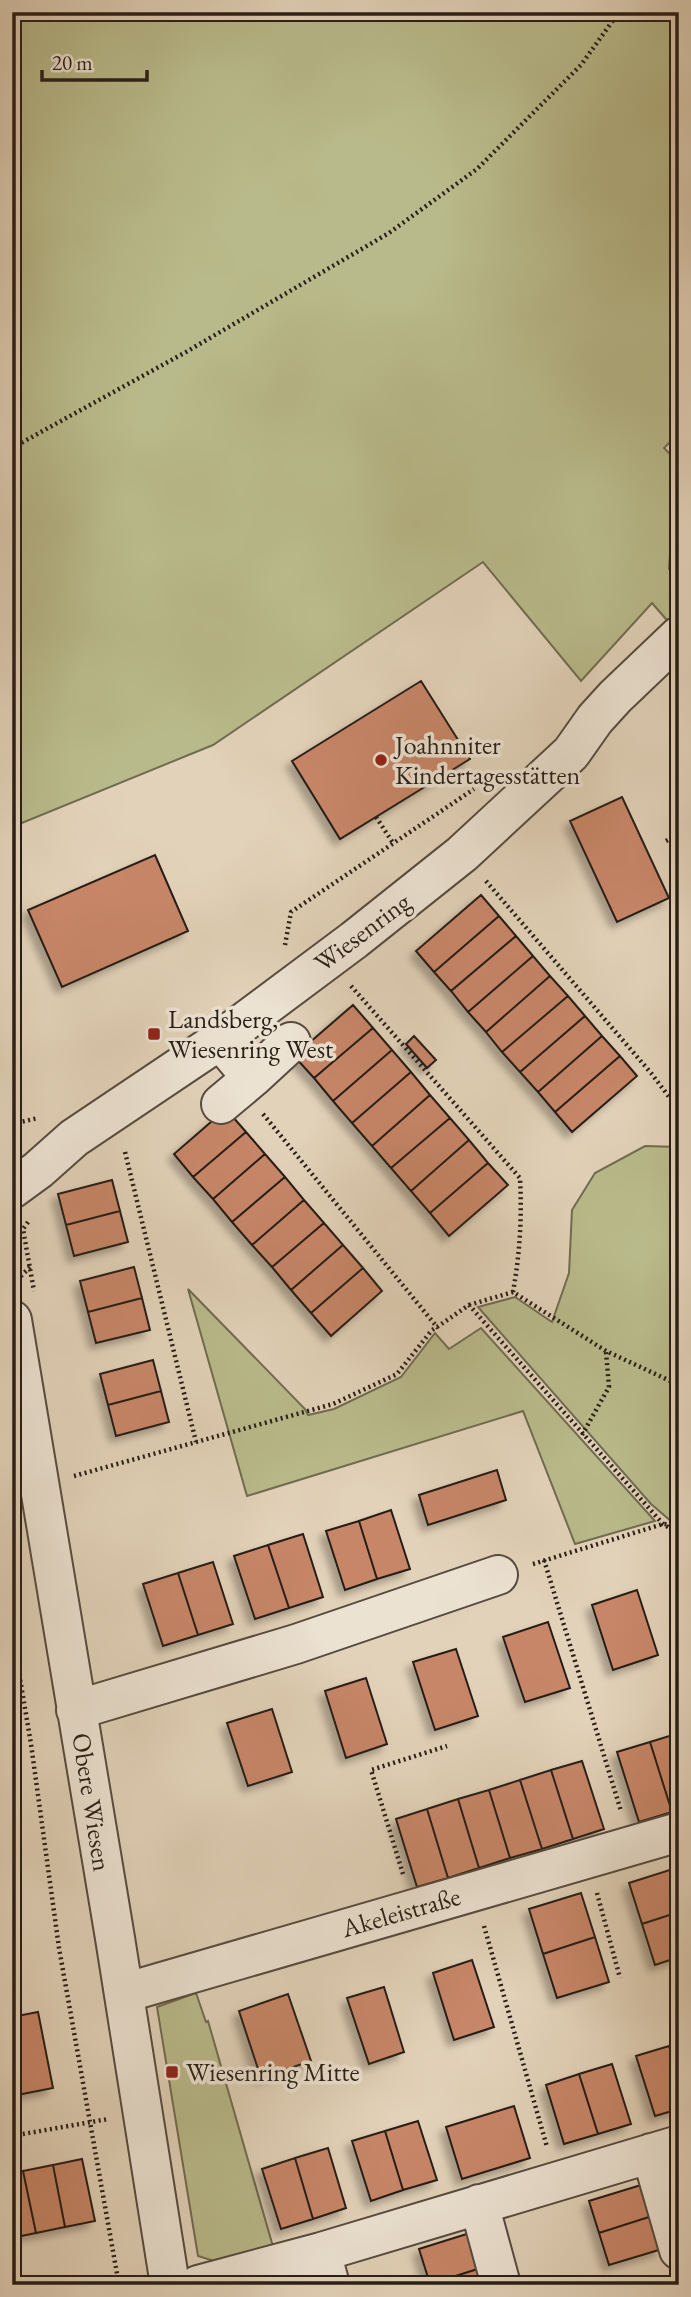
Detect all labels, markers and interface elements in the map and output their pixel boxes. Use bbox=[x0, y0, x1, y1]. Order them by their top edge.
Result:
scale bar bbox=[42, 38, 147, 82]
text: 20 m bbox=[52, 49, 93, 76]
place label: Joahnniter Kindertagesstätten bbox=[393, 728, 581, 792]
marker: Joahnniter Kindertagesstätten bbox=[373, 752, 389, 768]
street label: Wiesenring bbox=[307, 884, 418, 979]
place label: Landsberg, Wiesenring West bbox=[168, 1002, 333, 1066]
marker: Landsberg, Wiesenring West bbox=[146, 1026, 162, 1042]
street label: Obere Wiesen bbox=[64, 1730, 120, 1874]
street label: Akeleistraße bbox=[337, 1879, 464, 1945]
place label: Wiesenring Mitte bbox=[186, 2055, 360, 2089]
marker: Wiesenring Mitte bbox=[164, 2064, 180, 2080]

